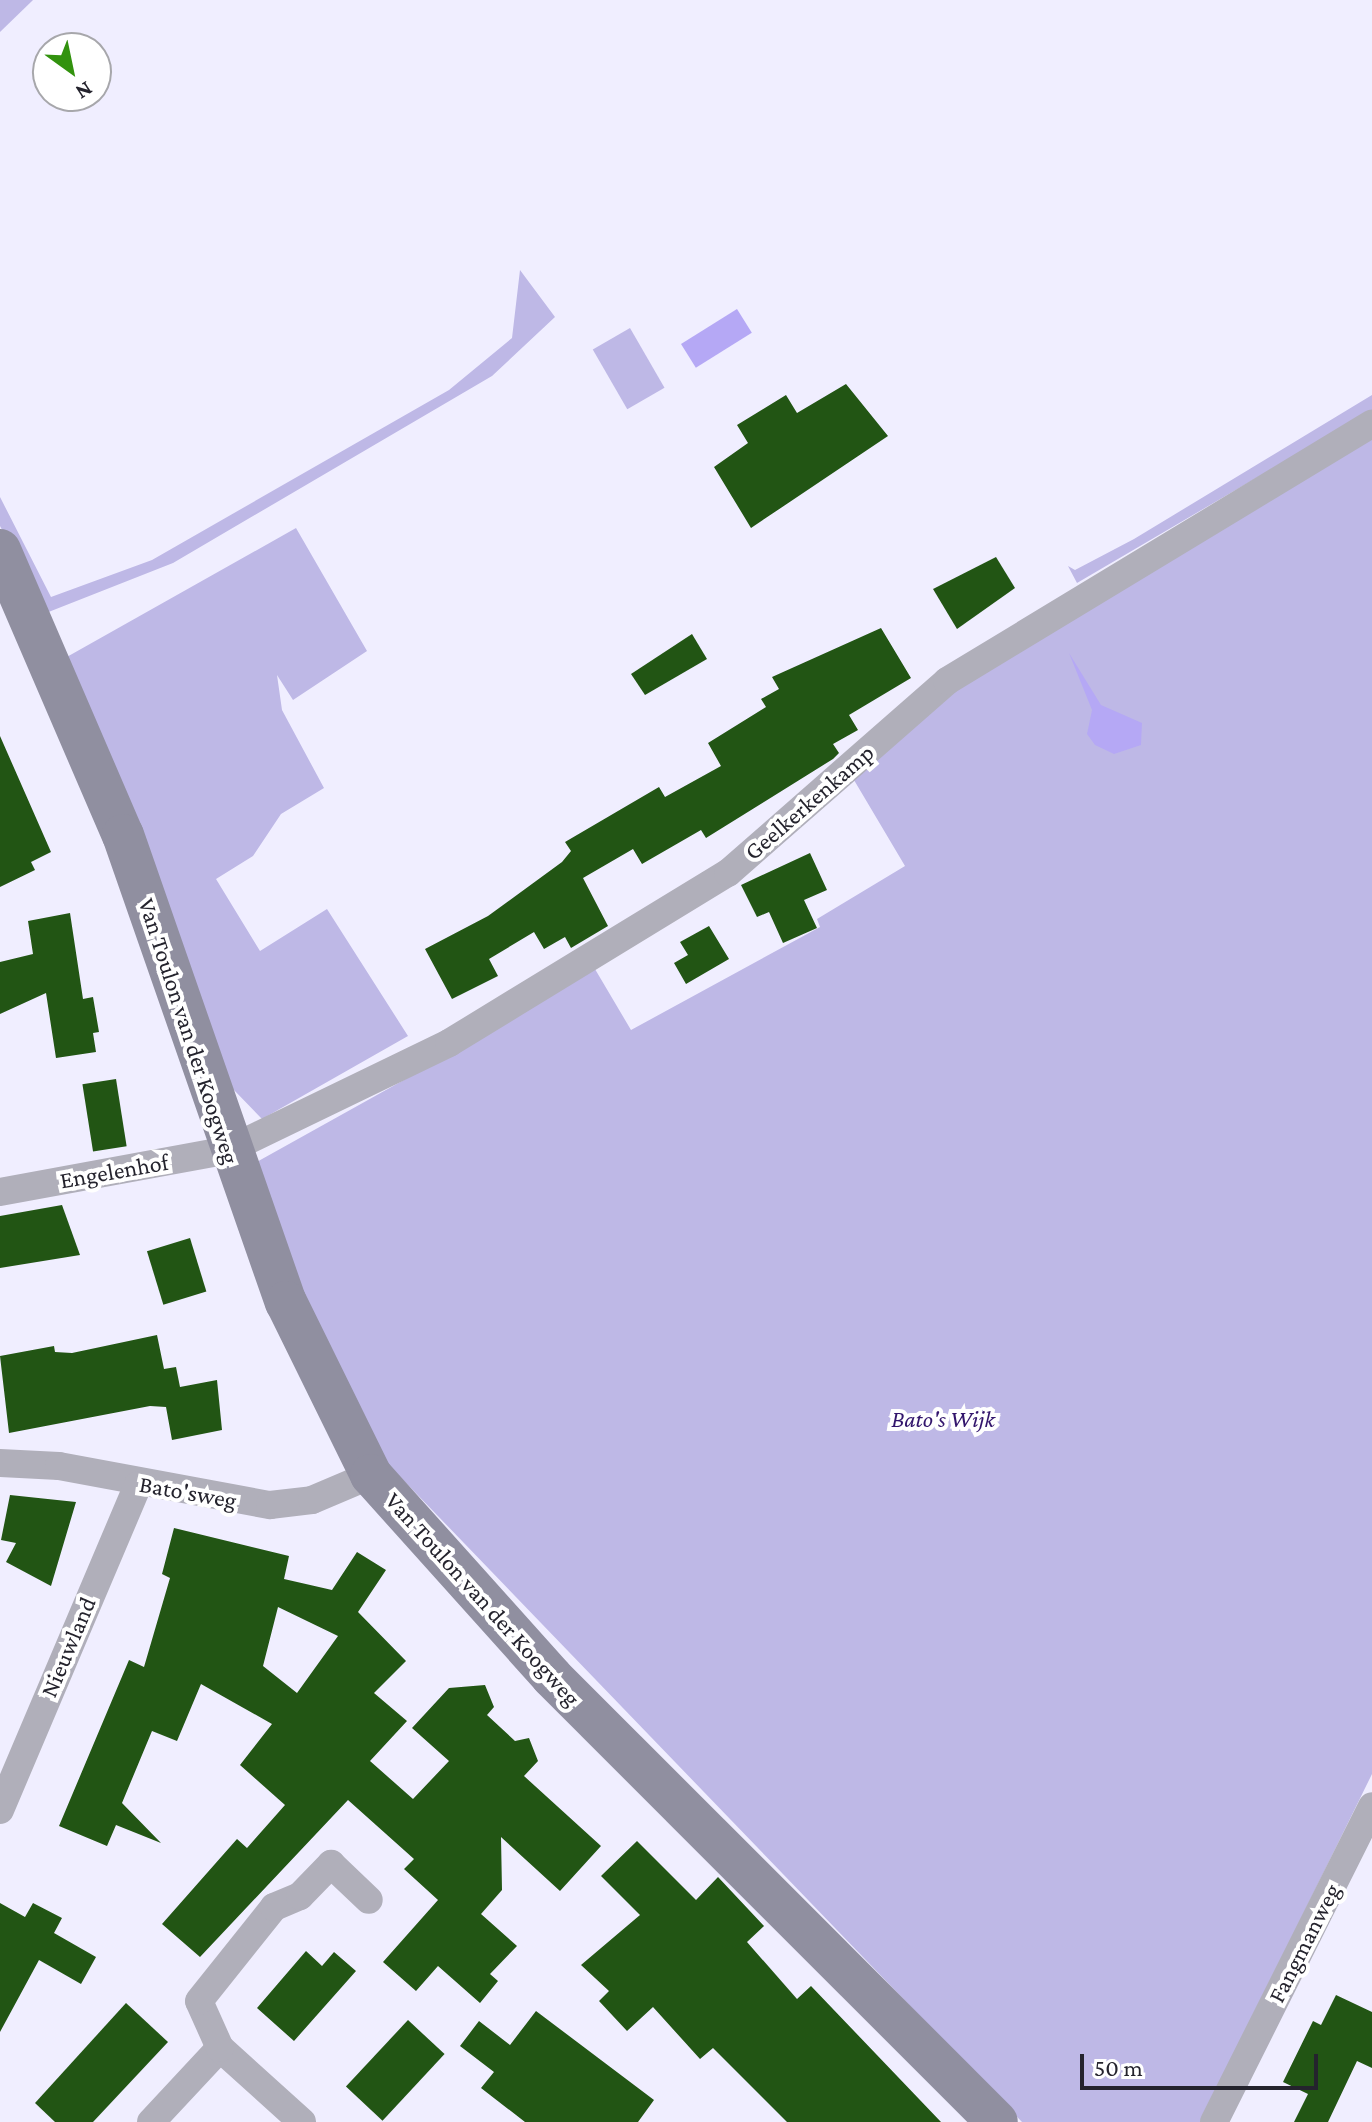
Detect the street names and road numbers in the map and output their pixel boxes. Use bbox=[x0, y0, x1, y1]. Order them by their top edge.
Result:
street label: Geelkerkenkamp bbox=[738, 738, 880, 866]
street label: Van Toulon van der Koogweg bbox=[132, 895, 246, 1167]
street label: Engelenhof bbox=[58, 1147, 170, 1195]
street label: Bato'sweg bbox=[137, 1469, 239, 1515]
street label: Van Toulon van der Koogweg bbox=[379, 1486, 587, 1712]
street label: Nieuwland bbox=[34, 1593, 102, 1701]
street label: Fangmanweg bbox=[1262, 1879, 1346, 2007]

